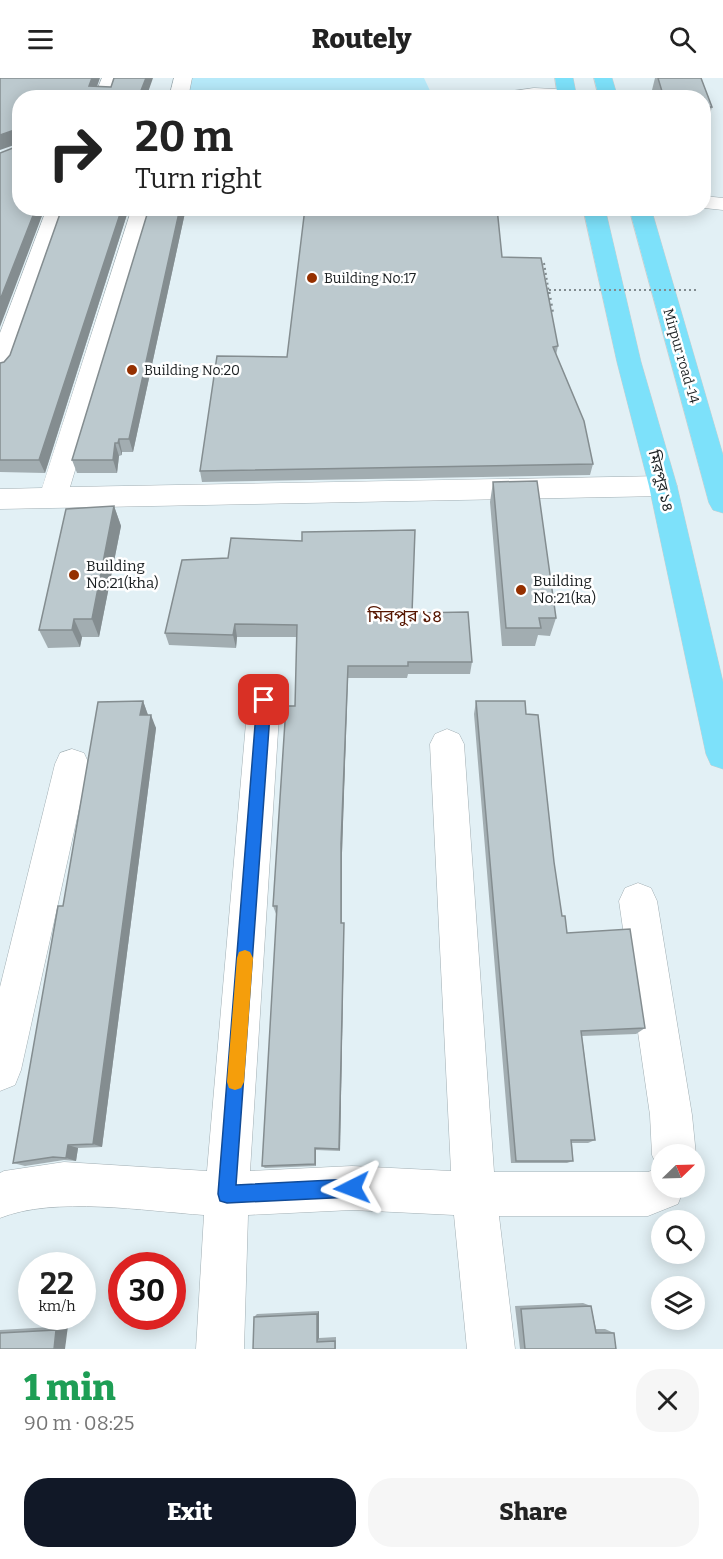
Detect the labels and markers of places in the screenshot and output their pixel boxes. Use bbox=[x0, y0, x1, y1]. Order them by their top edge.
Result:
place label: Building No:17 bbox=[324, 270, 416, 287]
marker: Building No:17 bbox=[305, 271, 319, 285]
place label: Building No:20 bbox=[144, 362, 240, 379]
marker: Building No:20 bbox=[125, 363, 139, 377]
place label: Building No:21(kha) bbox=[86, 557, 159, 592]
marker: Building No:21(kha) bbox=[67, 568, 81, 582]
place label: Building No:21(ka) bbox=[533, 572, 596, 607]
marker: Building No:21(ka) bbox=[514, 583, 528, 597]
pin bbox=[238, 674, 289, 725]

